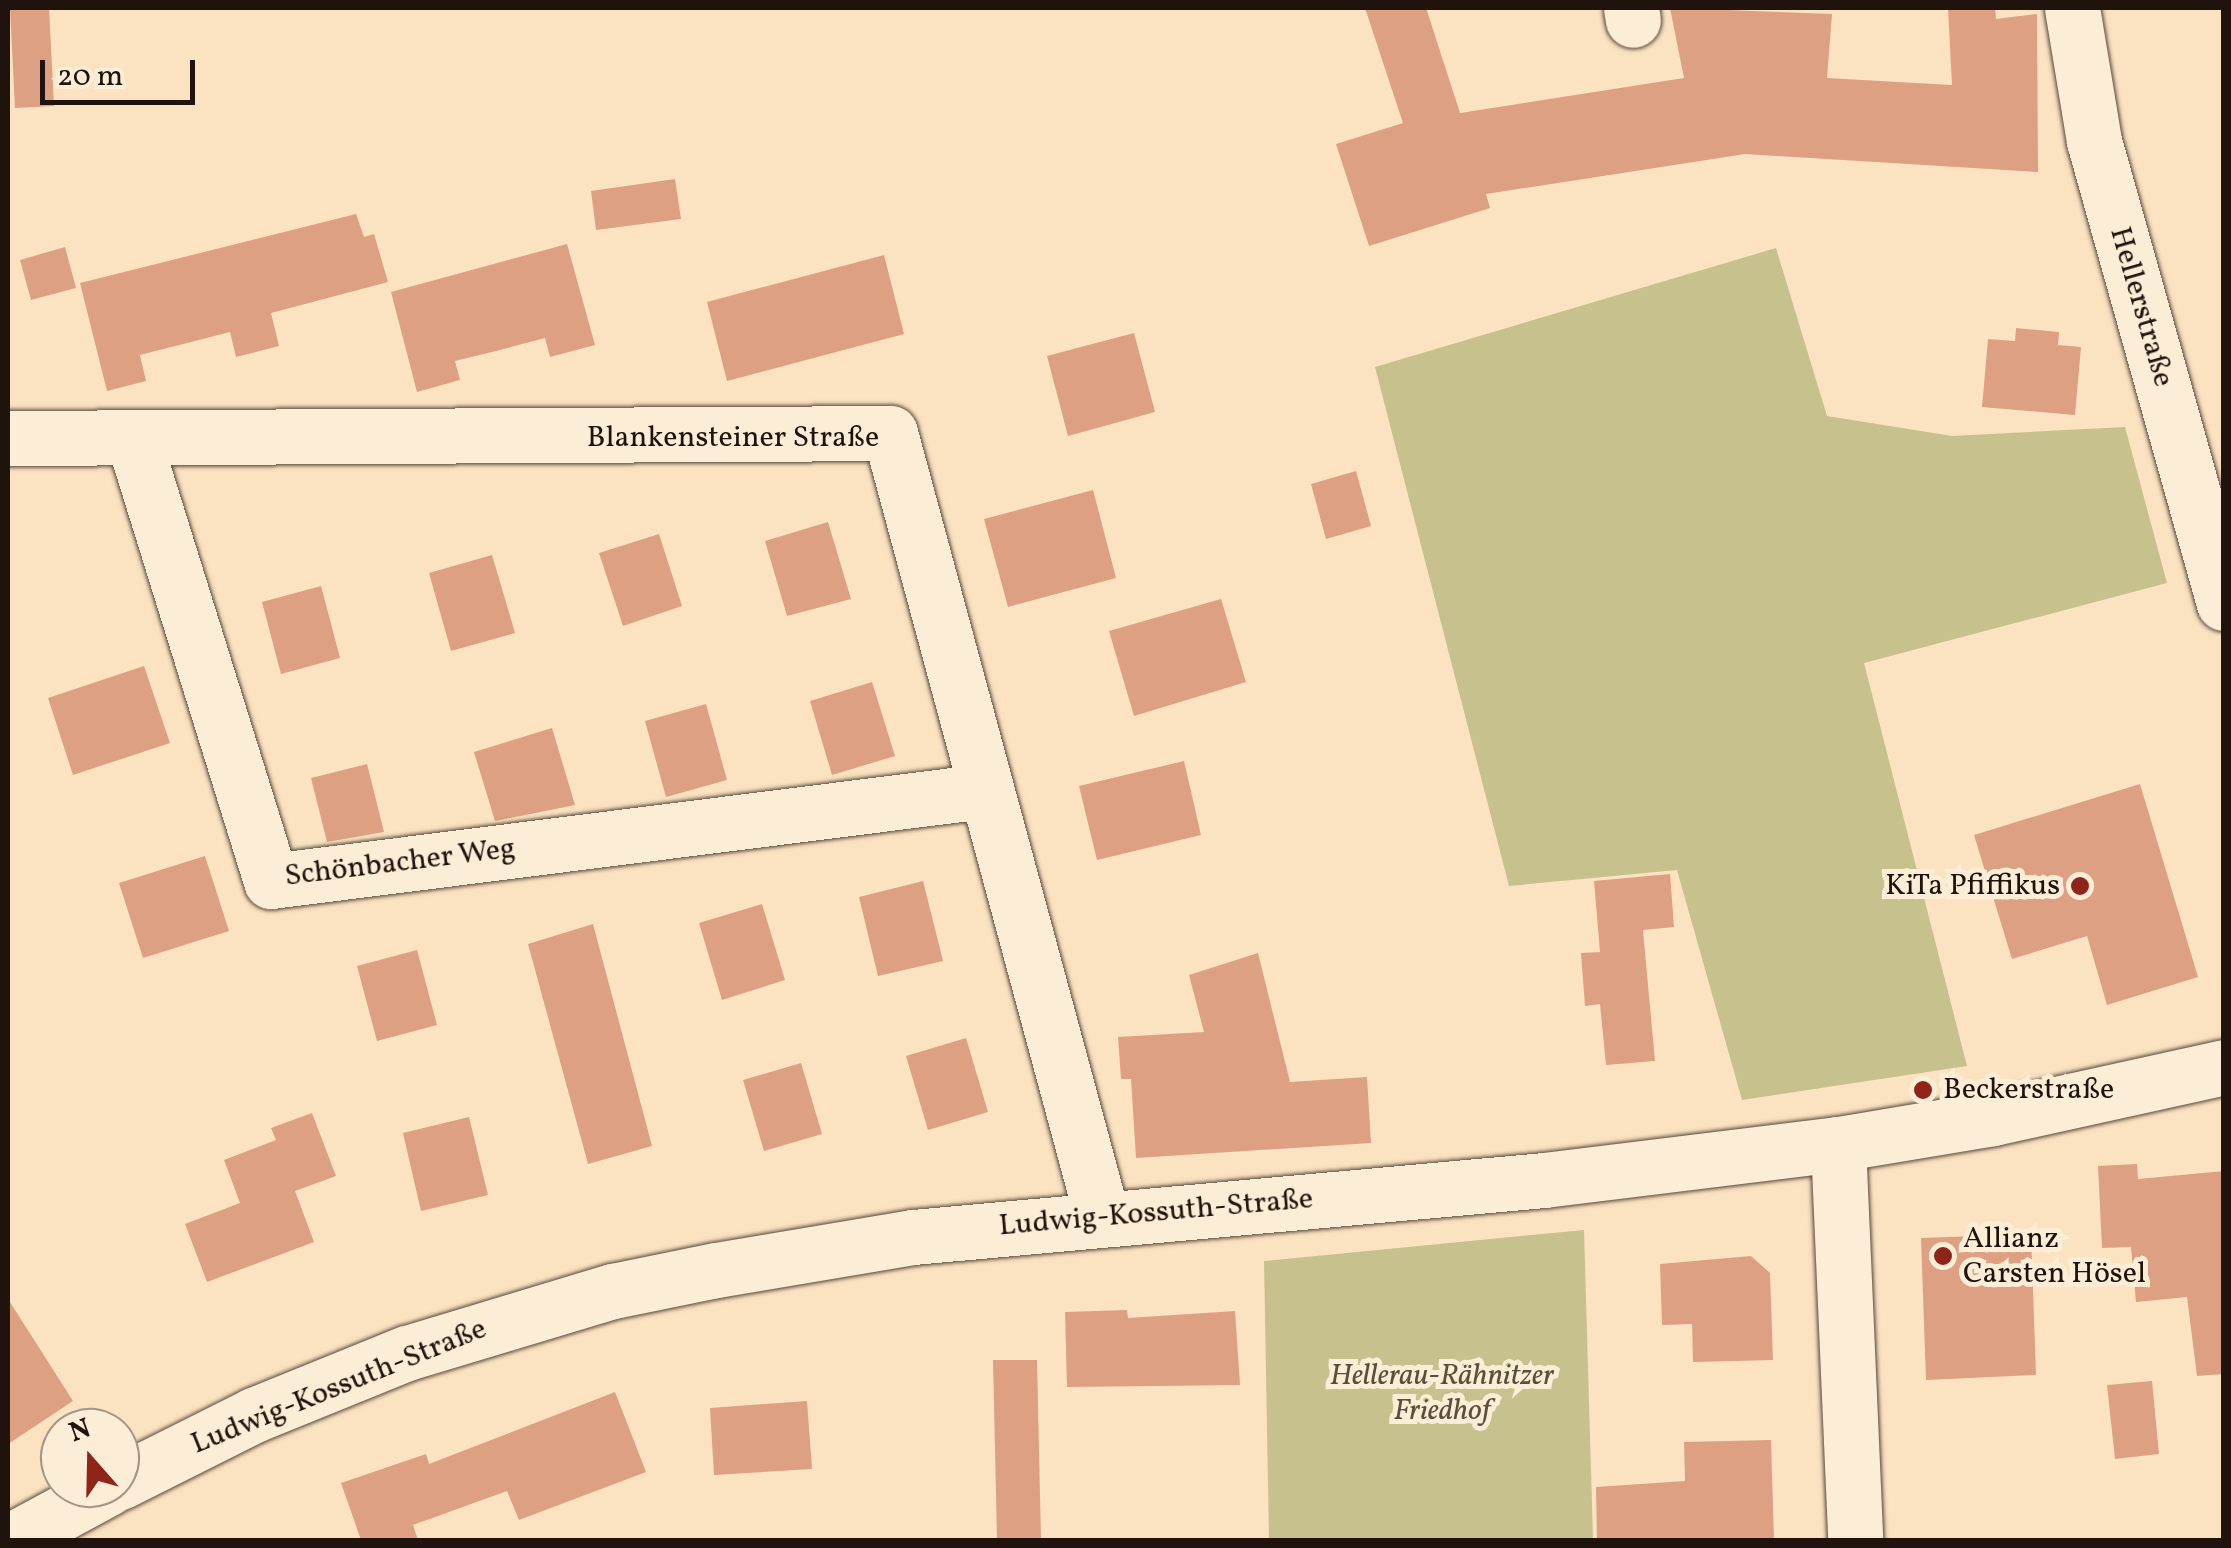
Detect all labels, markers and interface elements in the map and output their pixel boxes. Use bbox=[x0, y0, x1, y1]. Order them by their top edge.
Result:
scale bar bbox=[45, 40, 200, 102]
text: 20 m bbox=[57, 56, 123, 98]
street label: Hellerstraße bbox=[2101, 223, 2181, 391]
street label: Blankensteiner Straße bbox=[587, 420, 879, 456]
street label: Schönbacher Weg bbox=[282, 831, 518, 895]
place label: KiTa Pfiffikus bbox=[1885, 868, 2060, 904]
marker: KiTa Pfiffikus bbox=[2069, 875, 2091, 897]
place label: Beckerstraße bbox=[1943, 1072, 2114, 1108]
marker: Beckerstraße bbox=[1912, 1079, 1934, 1101]
street label: Ludwig-Kossuth-Straße bbox=[997, 1181, 1315, 1245]
place label: Allianz Carsten Hösel bbox=[1963, 1221, 2146, 1292]
marker: Allianz Carsten Hösel bbox=[1932, 1245, 1954, 1267]
street label: Ludwig-Kossuth-Straße bbox=[186, 1311, 492, 1463]
park label: Hellerau-Rähnitzer Friedhof bbox=[1330, 1358, 1554, 1428]
north arrow bbox=[40, 1408, 140, 1508]
text: N bbox=[64, 1409, 96, 1453]

